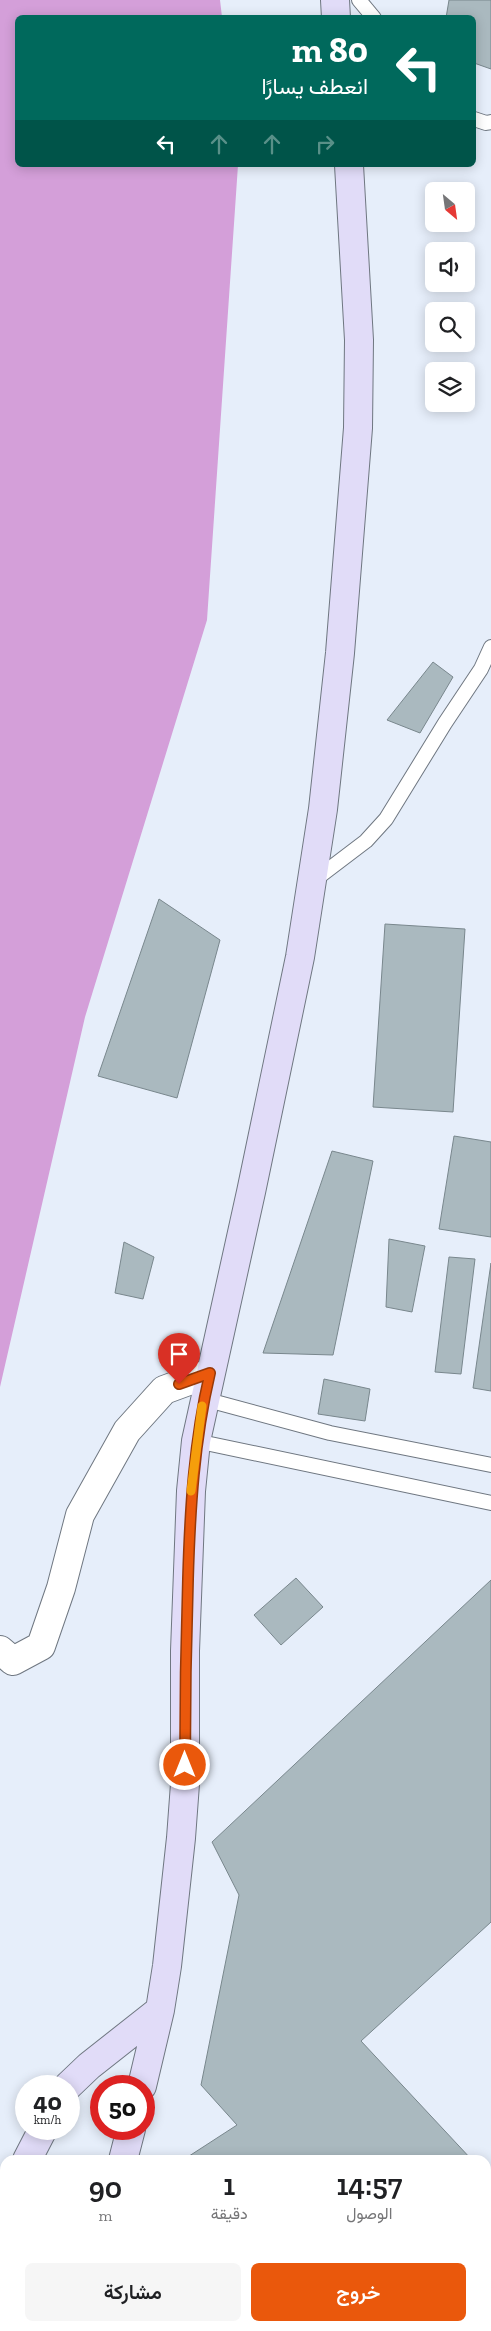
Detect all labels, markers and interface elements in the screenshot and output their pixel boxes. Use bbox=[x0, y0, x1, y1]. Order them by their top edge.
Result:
text: 80 m bbox=[292, 29, 368, 71]
icon: left bbox=[386, 35, 451, 100]
text: انعطف يسارًا bbox=[261, 73, 368, 100]
icon: left bbox=[152, 130, 180, 158]
icon: ahead bbox=[205, 130, 233, 158]
icon: ahead bbox=[258, 130, 286, 158]
icon: right bbox=[311, 130, 339, 158]
north arrow bbox=[425, 182, 475, 232]
map controls bbox=[425, 182, 475, 412]
button: sound bbox=[425, 242, 475, 292]
button: search bbox=[425, 302, 475, 352]
button: layers bbox=[425, 362, 475, 412]
pin bbox=[158, 1333, 200, 1384]
icon: arrive bbox=[165, 1340, 193, 1368]
position arrow bbox=[158, 1738, 210, 1790]
speed limit sign: 50 bbox=[90, 2075, 155, 2140]
text: 40 bbox=[33, 2086, 62, 2116]
text: km/h bbox=[34, 2113, 61, 2127]
text: 1 bbox=[223, 2167, 235, 2203]
text: 14:57 bbox=[336, 2167, 402, 2203]
text: 90 bbox=[89, 2170, 122, 2206]
text: دقيقة bbox=[211, 2204, 248, 2223]
text: الوصول bbox=[346, 2204, 392, 2223]
text: m bbox=[98, 2206, 112, 2225]
button: مشاركة bbox=[25, 2263, 241, 2321]
button: خروج bbox=[251, 2263, 466, 2321]

